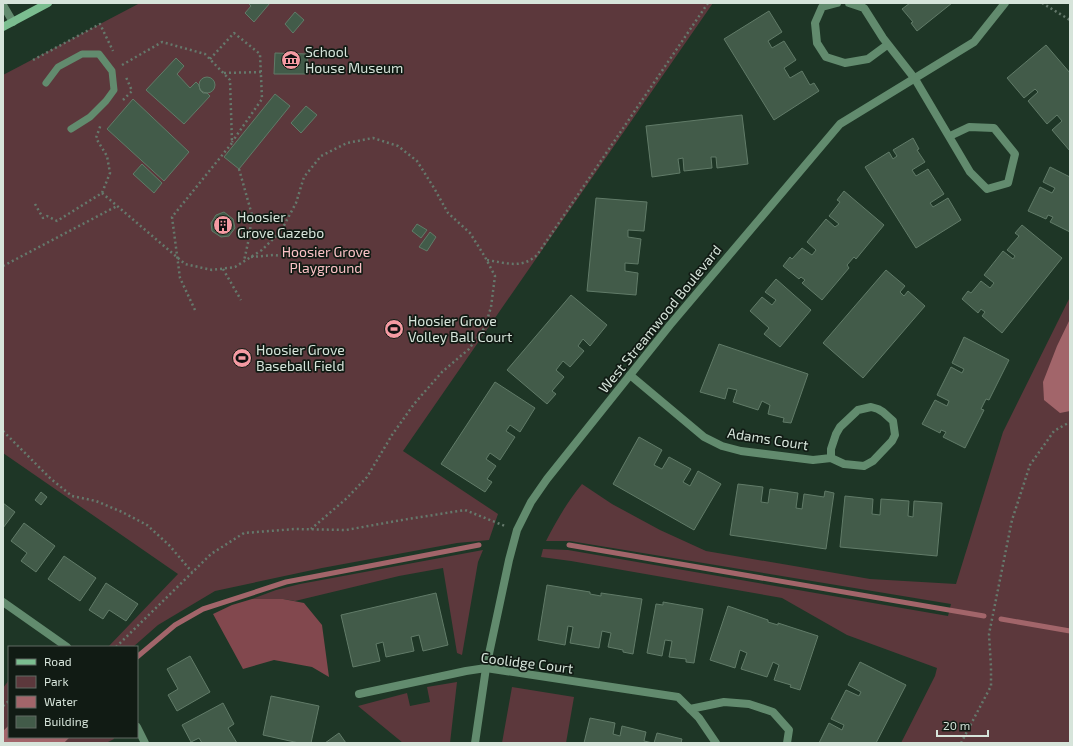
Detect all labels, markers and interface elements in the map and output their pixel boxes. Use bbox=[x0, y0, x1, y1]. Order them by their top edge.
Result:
place label: School House Museum bbox=[305, 43, 403, 76]
museum icon: School House Museum bbox=[280, 49, 302, 71]
place label: Hoosier Grove Gazebo bbox=[237, 208, 324, 241]
building icon: Hoosier Grove Gazebo bbox=[212, 214, 234, 236]
street label: West Streamwood Boulevard bbox=[595, 241, 725, 396]
park label: Hoosier Grove Playground bbox=[282, 243, 370, 276]
place label: Hoosier Grove Volley Ball Court bbox=[408, 312, 512, 345]
sports icon: Hoosier Grove Volley Ball Court bbox=[383, 318, 405, 340]
place label: Hoosier Grove Baseball Field bbox=[256, 341, 345, 374]
sports icon: Hoosier Grove Baseball Field bbox=[231, 347, 253, 369]
street label: Adams Court bbox=[726, 424, 810, 453]
legend bbox=[8, 646, 138, 738]
street label: Coolidge Court bbox=[480, 648, 574, 677]
text: Road bbox=[44, 654, 72, 668]
text: Park bbox=[44, 674, 69, 688]
text: Water bbox=[44, 694, 78, 708]
scale bar bbox=[937, 712, 988, 738]
text: Building bbox=[44, 714, 89, 728]
text: 20 m bbox=[943, 718, 970, 732]

